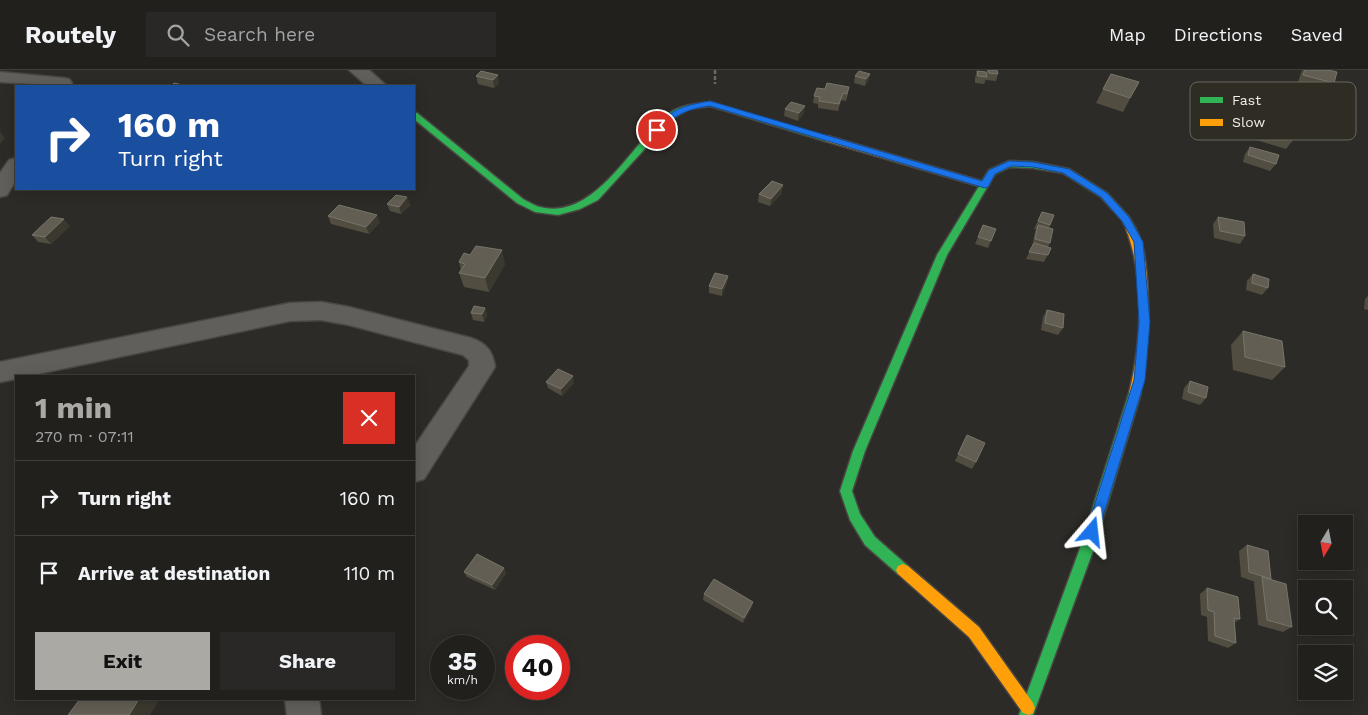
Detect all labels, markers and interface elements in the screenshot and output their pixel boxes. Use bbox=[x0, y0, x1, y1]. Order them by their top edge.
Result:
search box bbox=[146, 12, 496, 57]
text: Routely bbox=[25, 21, 116, 49]
icon: search bbox=[164, 21, 192, 49]
text: Search here bbox=[204, 23, 315, 46]
text: Map bbox=[1109, 24, 1146, 45]
text: Directions bbox=[1174, 24, 1263, 45]
text: Saved bbox=[1291, 24, 1343, 45]
legend bbox=[1190, 82, 1356, 140]
text: Fast bbox=[1232, 92, 1261, 108]
text: 160 m bbox=[118, 104, 220, 146]
icon: right bbox=[35, 105, 100, 170]
pin bbox=[636, 109, 678, 151]
text: Slow bbox=[1232, 114, 1265, 130]
icon: arrive bbox=[643, 116, 671, 144]
text: Turn right bbox=[118, 146, 223, 171]
text: 1 min bbox=[35, 390, 112, 425]
button: close bbox=[343, 392, 395, 444]
text: 270 m · 07:11 bbox=[35, 427, 134, 446]
icon: right bbox=[35, 484, 63, 512]
text: Turn right bbox=[78, 487, 171, 510]
text: 160 m bbox=[340, 487, 395, 510]
position arrow bbox=[1065, 505, 1117, 557]
north arrow bbox=[1298, 515, 1352, 570]
map controls bbox=[1298, 515, 1353, 700]
icon: arrive bbox=[35, 559, 63, 587]
text: Arrive at destination bbox=[78, 562, 270, 585]
text: 110 m bbox=[344, 562, 395, 585]
button: search bbox=[1298, 580, 1353, 635]
button: Exit bbox=[35, 632, 210, 690]
button: Share bbox=[220, 632, 395, 690]
speed limit sign: 40 bbox=[505, 635, 570, 700]
button: layers bbox=[1298, 645, 1353, 700]
text: 35 bbox=[448, 647, 477, 676]
text: km/h bbox=[447, 673, 478, 687]

